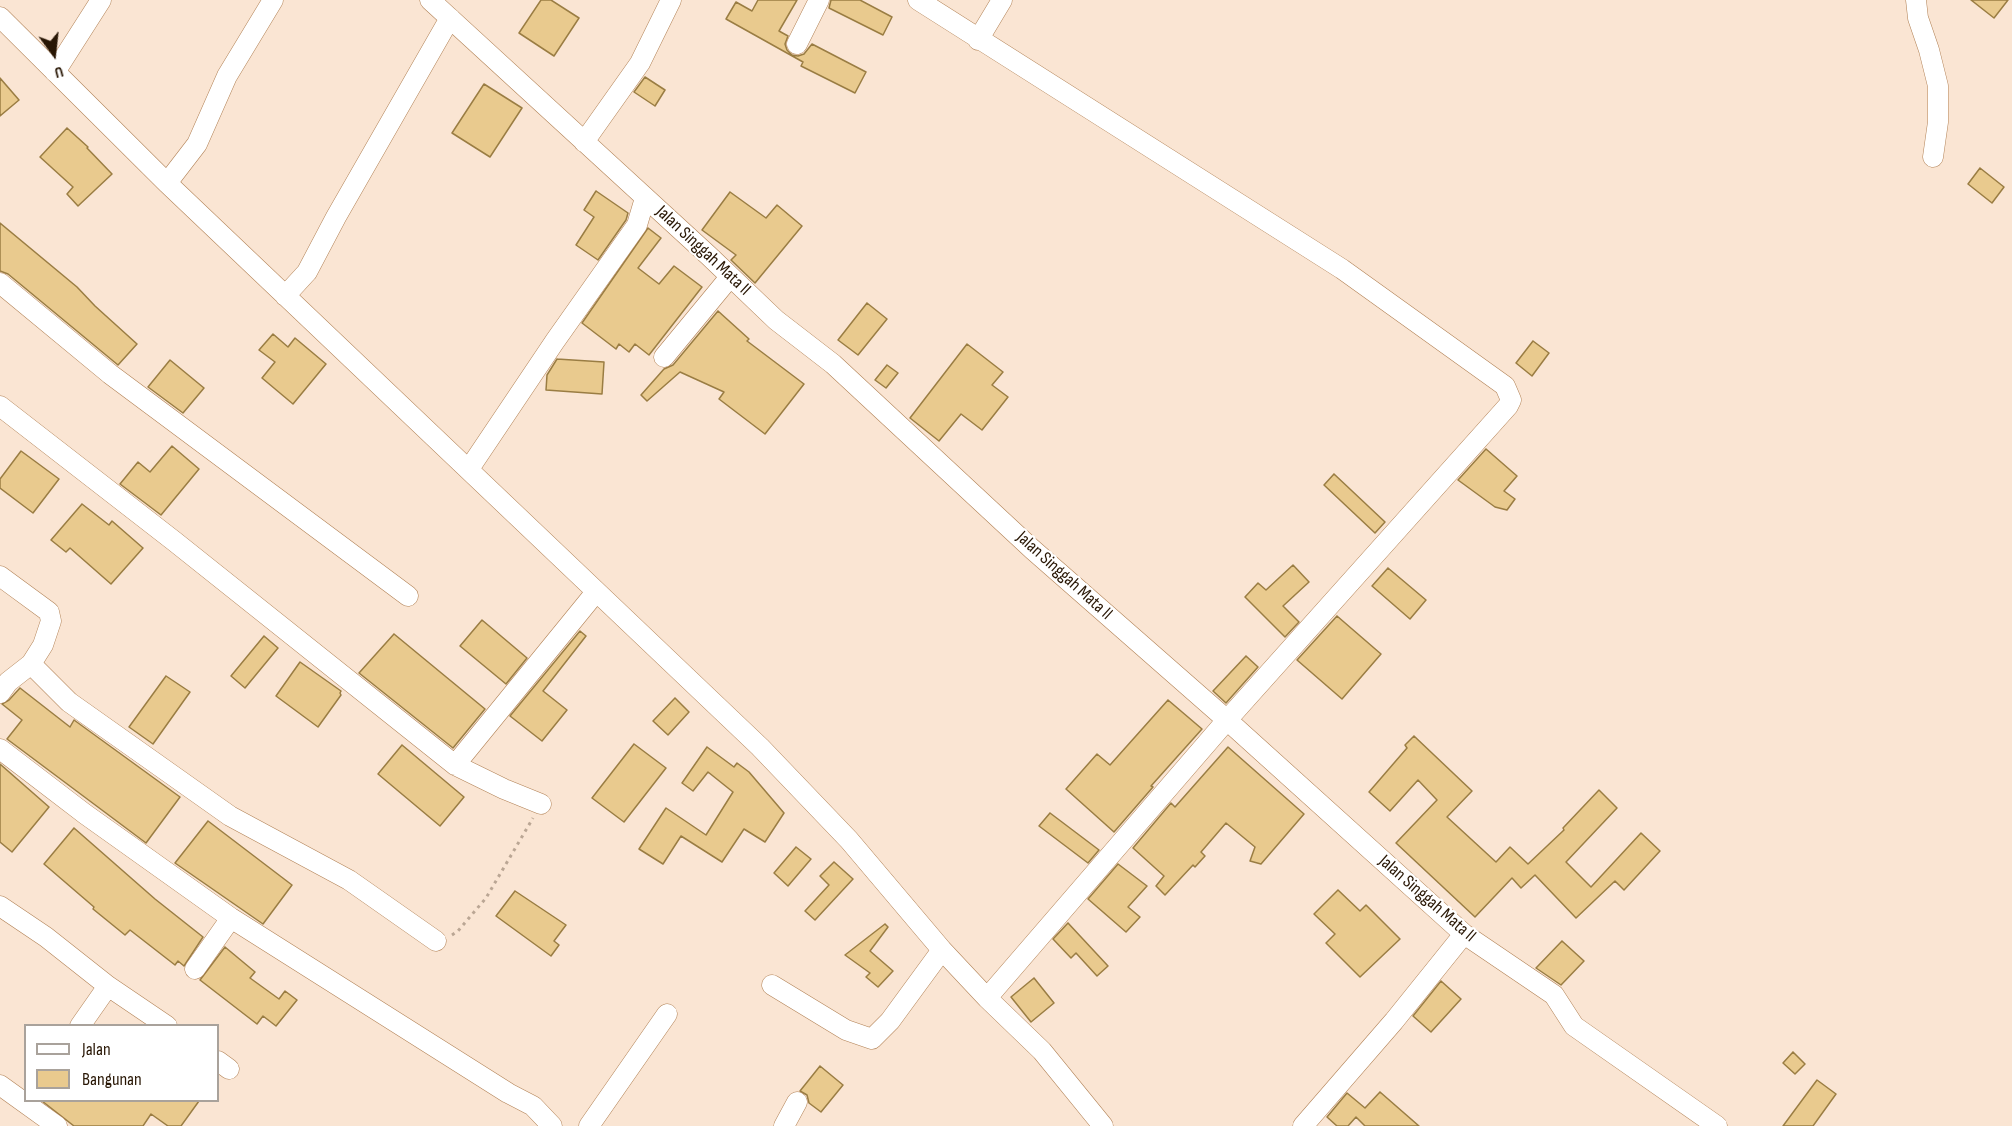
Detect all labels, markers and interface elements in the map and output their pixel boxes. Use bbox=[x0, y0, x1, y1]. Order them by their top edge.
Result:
north arrow bbox=[24, 24, 84, 84]
text: U bbox=[52, 62, 65, 82]
street label: Jalan Singgah Mata II bbox=[651, 202, 755, 300]
street label: Jalan Singgah Mata II bbox=[1011, 527, 1117, 625]
street label: Jalan Singgah Mata II bbox=[1374, 851, 1480, 947]
legend bbox=[24, 1024, 219, 1102]
text: Jalan bbox=[82, 1039, 111, 1060]
text: Bangunan bbox=[82, 1069, 142, 1090]

